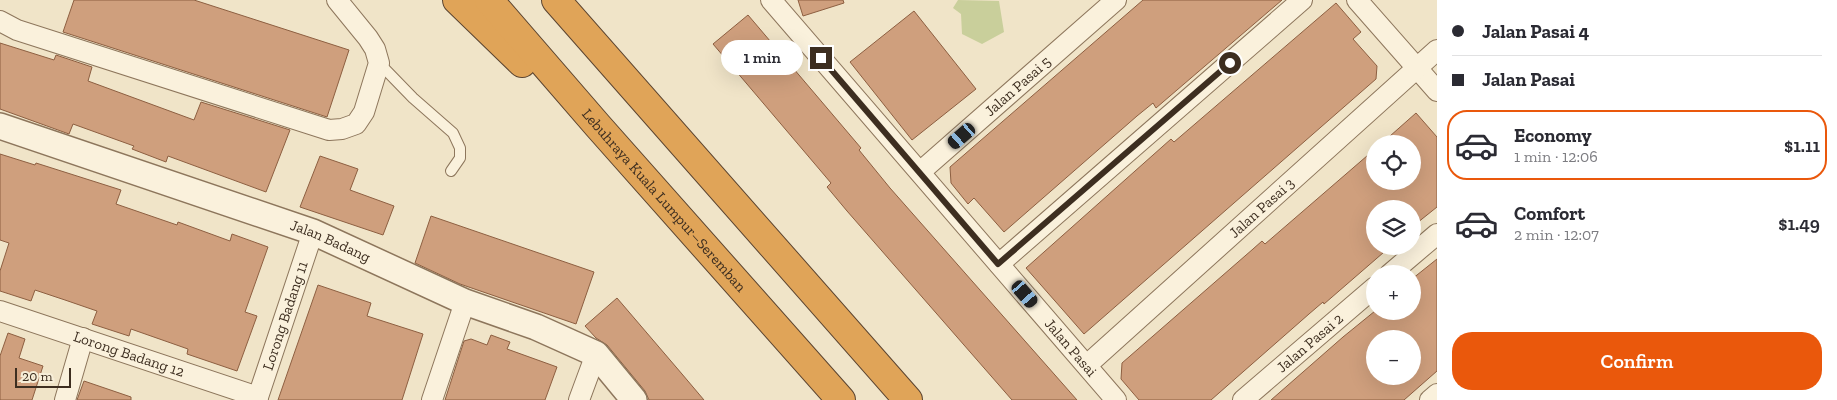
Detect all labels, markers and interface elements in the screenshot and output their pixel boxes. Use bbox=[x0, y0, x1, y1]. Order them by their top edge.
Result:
text: Jalan Pasai 4 bbox=[1482, 20, 1589, 43]
callout: 1 min bbox=[721, 40, 804, 76]
route end bbox=[810, 47, 832, 69]
text: 1 min bbox=[743, 48, 781, 67]
street label: Jalan Pasai 5 bbox=[981, 52, 1055, 120]
route start bbox=[1219, 52, 1241, 74]
text: Jalan Pasai bbox=[1482, 68, 1575, 91]
street label: Lebuhraya Kuala Lumpur–Seremban bbox=[578, 105, 750, 296]
car bbox=[945, 120, 978, 152]
icon: car bbox=[1454, 123, 1499, 168]
text: Economy bbox=[1514, 124, 1592, 147]
text: $1.11 bbox=[1784, 134, 1820, 157]
map controls bbox=[1366, 135, 1421, 385]
button: locate bbox=[1366, 135, 1421, 190]
text: 1 min · 12:06 bbox=[1514, 147, 1598, 166]
street label: Jalan Pasai 3 bbox=[1225, 174, 1298, 242]
button: layers bbox=[1366, 200, 1421, 255]
icon: car bbox=[1454, 201, 1499, 246]
text: Comfort bbox=[1514, 202, 1585, 225]
text: $1.49 bbox=[1778, 212, 1820, 235]
street label: Jalan Badang bbox=[288, 216, 373, 266]
text: 2 min · 12:07 bbox=[1514, 225, 1599, 244]
street label: Lorong Badang 11 bbox=[259, 259, 312, 372]
button: + bbox=[1366, 265, 1421, 320]
car bbox=[1009, 278, 1040, 310]
street label: Jalan Pasai 2 bbox=[1273, 309, 1347, 376]
street label: Jalan Pasai bbox=[1041, 315, 1101, 380]
street label: Lorong Badang 12 bbox=[71, 327, 187, 381]
button: − bbox=[1366, 330, 1421, 385]
button: Confirm bbox=[1452, 332, 1822, 390]
scale bar bbox=[15, 365, 71, 388]
text: 20 m bbox=[22, 368, 53, 385]

